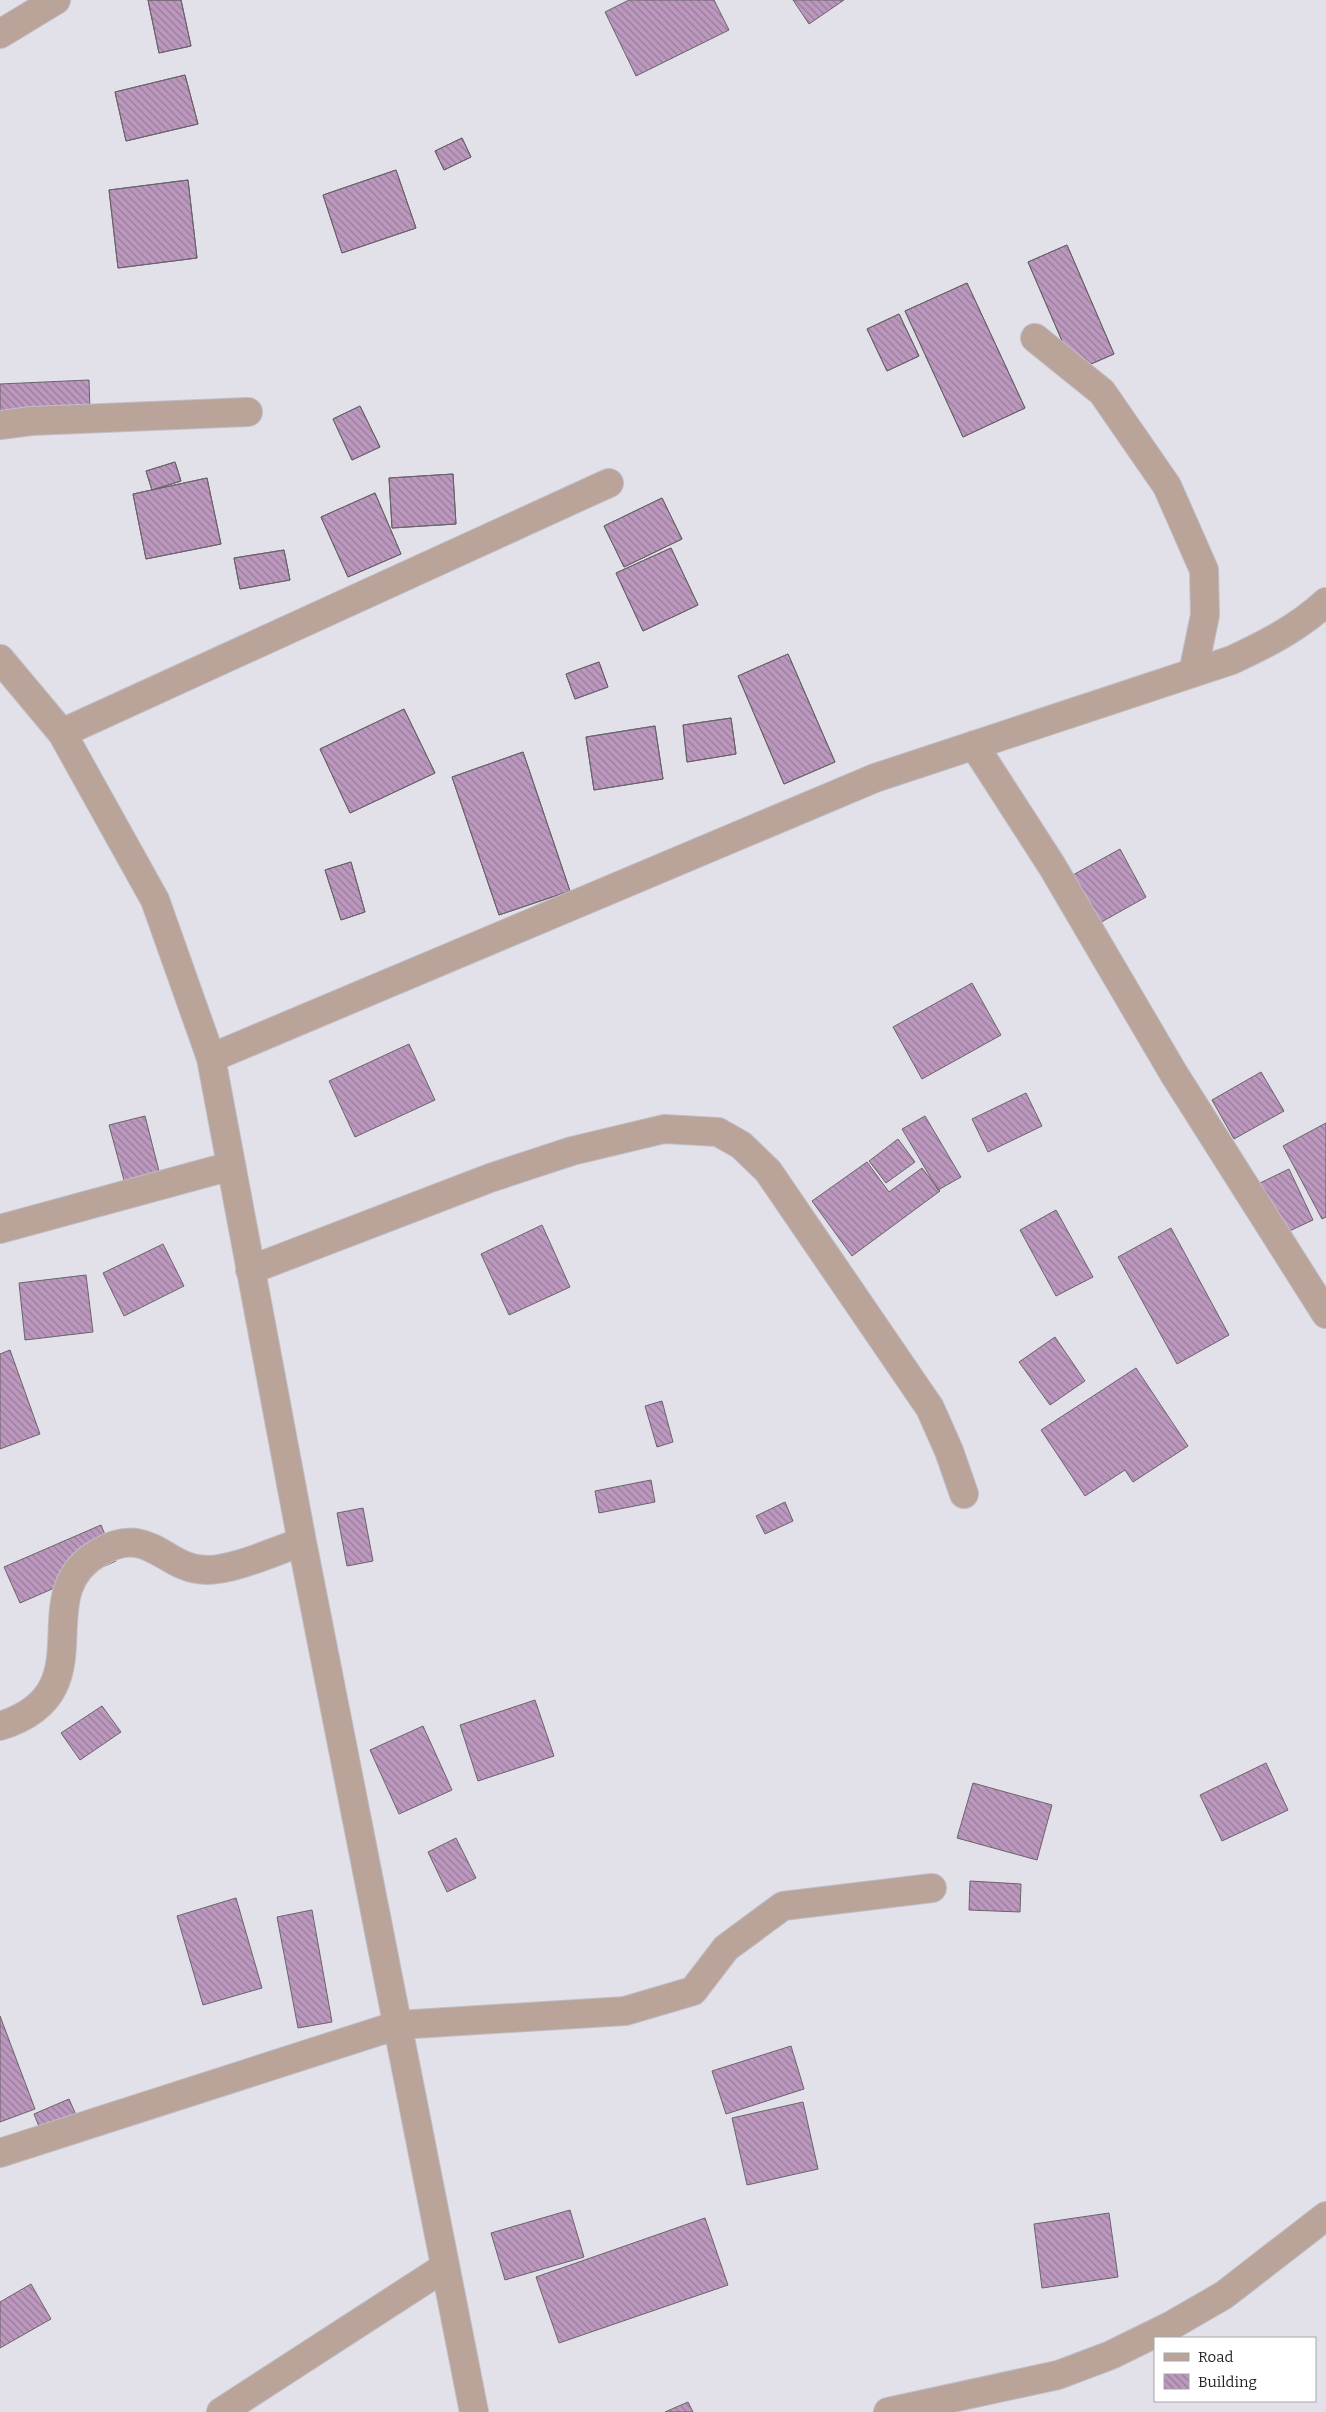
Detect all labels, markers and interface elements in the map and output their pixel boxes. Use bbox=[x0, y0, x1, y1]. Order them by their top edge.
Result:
legend bbox=[1154, 2337, 1316, 2402]
text: Road bbox=[1198, 2348, 1233, 2366]
text: Building bbox=[1198, 2373, 1257, 2391]

